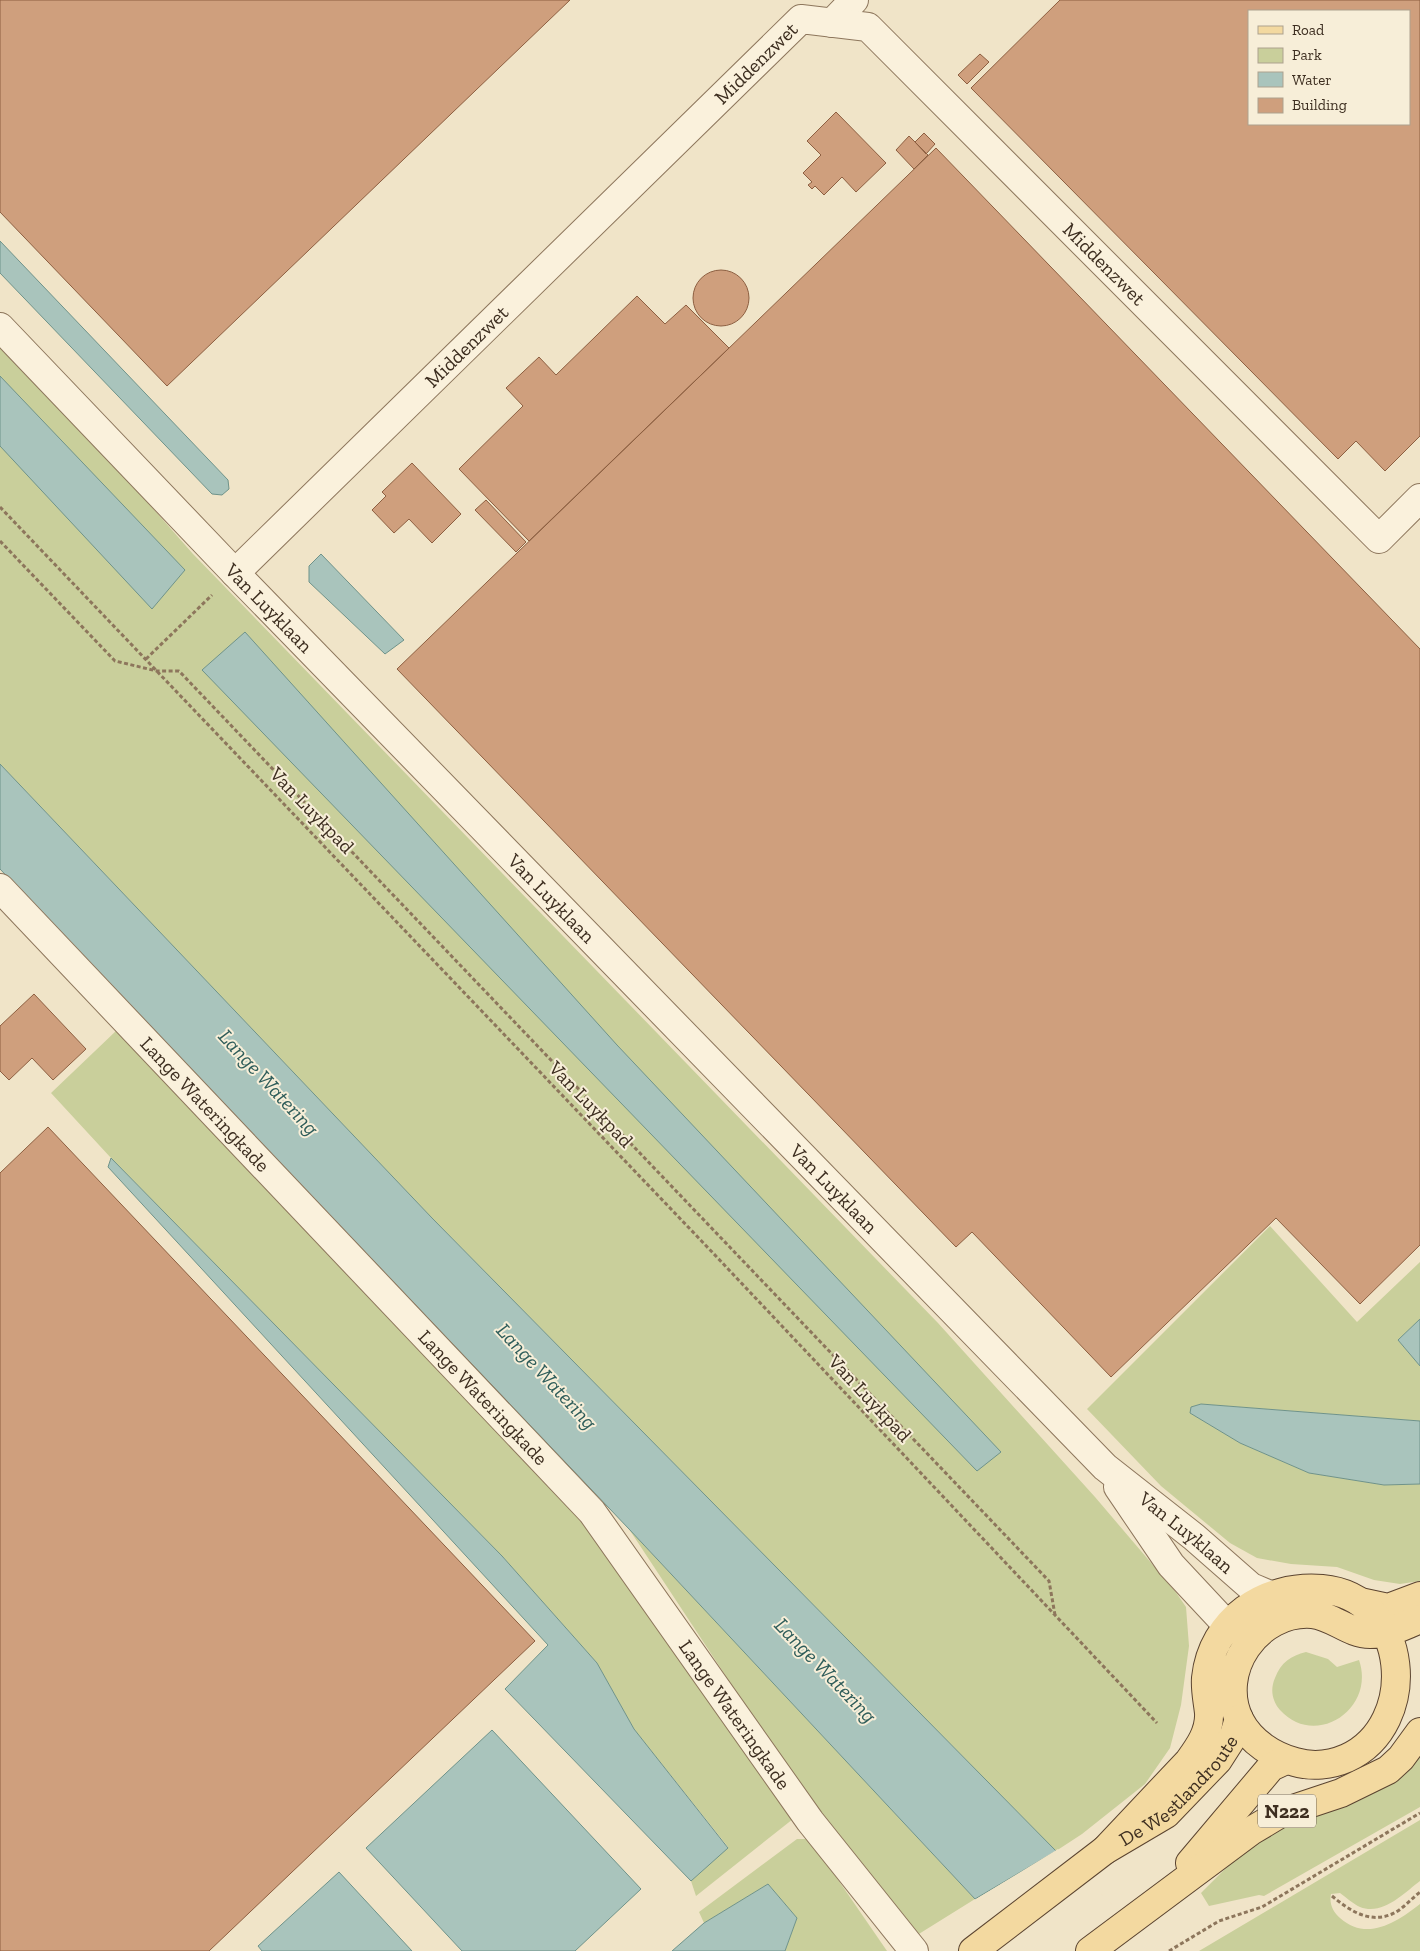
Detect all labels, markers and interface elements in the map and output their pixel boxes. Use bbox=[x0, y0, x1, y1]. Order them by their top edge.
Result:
legend bbox=[1248, 10, 1410, 125]
street label: Middenzwet bbox=[709, 17, 803, 109]
text: Road bbox=[1292, 21, 1325, 39]
text: Park bbox=[1292, 46, 1322, 64]
text: Water bbox=[1292, 71, 1332, 89]
text: Building bbox=[1292, 96, 1347, 114]
street label: Middenzwet bbox=[1058, 217, 1151, 311]
street label: Middenzwet bbox=[420, 300, 514, 392]
street label: Van Luyklaan bbox=[219, 557, 318, 658]
street label: Van Luykpad bbox=[264, 761, 359, 858]
street label: Van Luyklaan bbox=[502, 848, 601, 948]
water label: Lange Watering bbox=[213, 1024, 325, 1140]
street label: Lange Wateringkade bbox=[135, 1032, 275, 1177]
street label: Van Luykpad bbox=[543, 1055, 638, 1152]
street label: Van Luyklaan bbox=[784, 1138, 883, 1239]
water label: Lange Watering bbox=[491, 1318, 603, 1434]
street label: Lange Wateringkade bbox=[413, 1325, 553, 1470]
street label: Van Luykpad bbox=[823, 1348, 917, 1447]
street label: Van Luyklaan bbox=[1133, 1486, 1239, 1579]
water label: Lange Watering bbox=[770, 1612, 882, 1728]
street label: Lange Wateringkade bbox=[674, 1635, 796, 1794]
street label: De Westlandroute bbox=[1115, 1730, 1243, 1851]
road number: N222 bbox=[1258, 1794, 1316, 1828]

